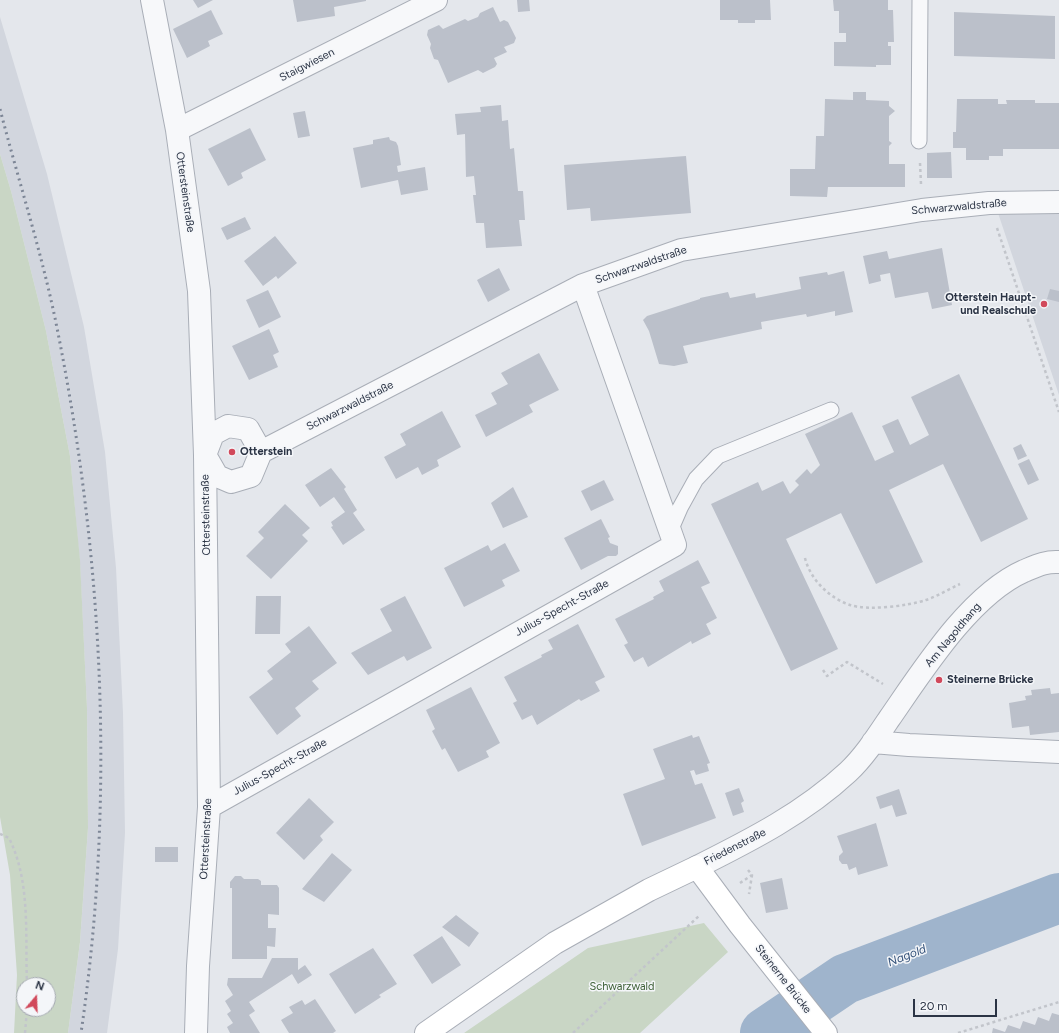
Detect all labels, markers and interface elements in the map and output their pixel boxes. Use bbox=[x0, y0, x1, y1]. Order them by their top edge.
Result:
street label: Staigwiesen bbox=[277, 46, 337, 84]
street label: Ottersteinstraße bbox=[173, 151, 197, 233]
street label: Schwarzwaldstraße bbox=[911, 196, 1007, 218]
street label: Schwarzwaldstraße bbox=[594, 243, 688, 287]
place label: Otterstein Haupt- und Realschule bbox=[945, 291, 1036, 317]
marker: Otterstein Haupt- und Realschule bbox=[1039, 299, 1049, 309]
street label: Schwarzwaldstraße bbox=[304, 378, 396, 434]
place label: Otterstein bbox=[240, 445, 292, 459]
marker: Otterstein bbox=[227, 447, 237, 457]
street label: Ottersteinstraße bbox=[199, 474, 213, 556]
street label: Julius-Specht-Straße bbox=[513, 577, 611, 639]
street label: Am Nagoldhang bbox=[922, 600, 984, 670]
place label: Steinerne Brücke bbox=[947, 673, 1033, 687]
marker: Steinerne Brücke bbox=[934, 675, 944, 685]
street label: Julius-Specht-Straße bbox=[231, 736, 329, 798]
street label: Ottersteinstraße bbox=[197, 798, 215, 880]
street label: Friedenstraße bbox=[702, 826, 768, 868]
street label: Steinerne Brücke bbox=[752, 942, 814, 1016]
water label: Nagold bbox=[886, 942, 928, 970]
north arrow bbox=[16, 977, 56, 1017]
text: N bbox=[34, 979, 46, 994]
park label: Schwarzwald bbox=[590, 980, 654, 994]
scale bar bbox=[915, 991, 999, 1017]
text: 20 m bbox=[920, 999, 948, 1013]

